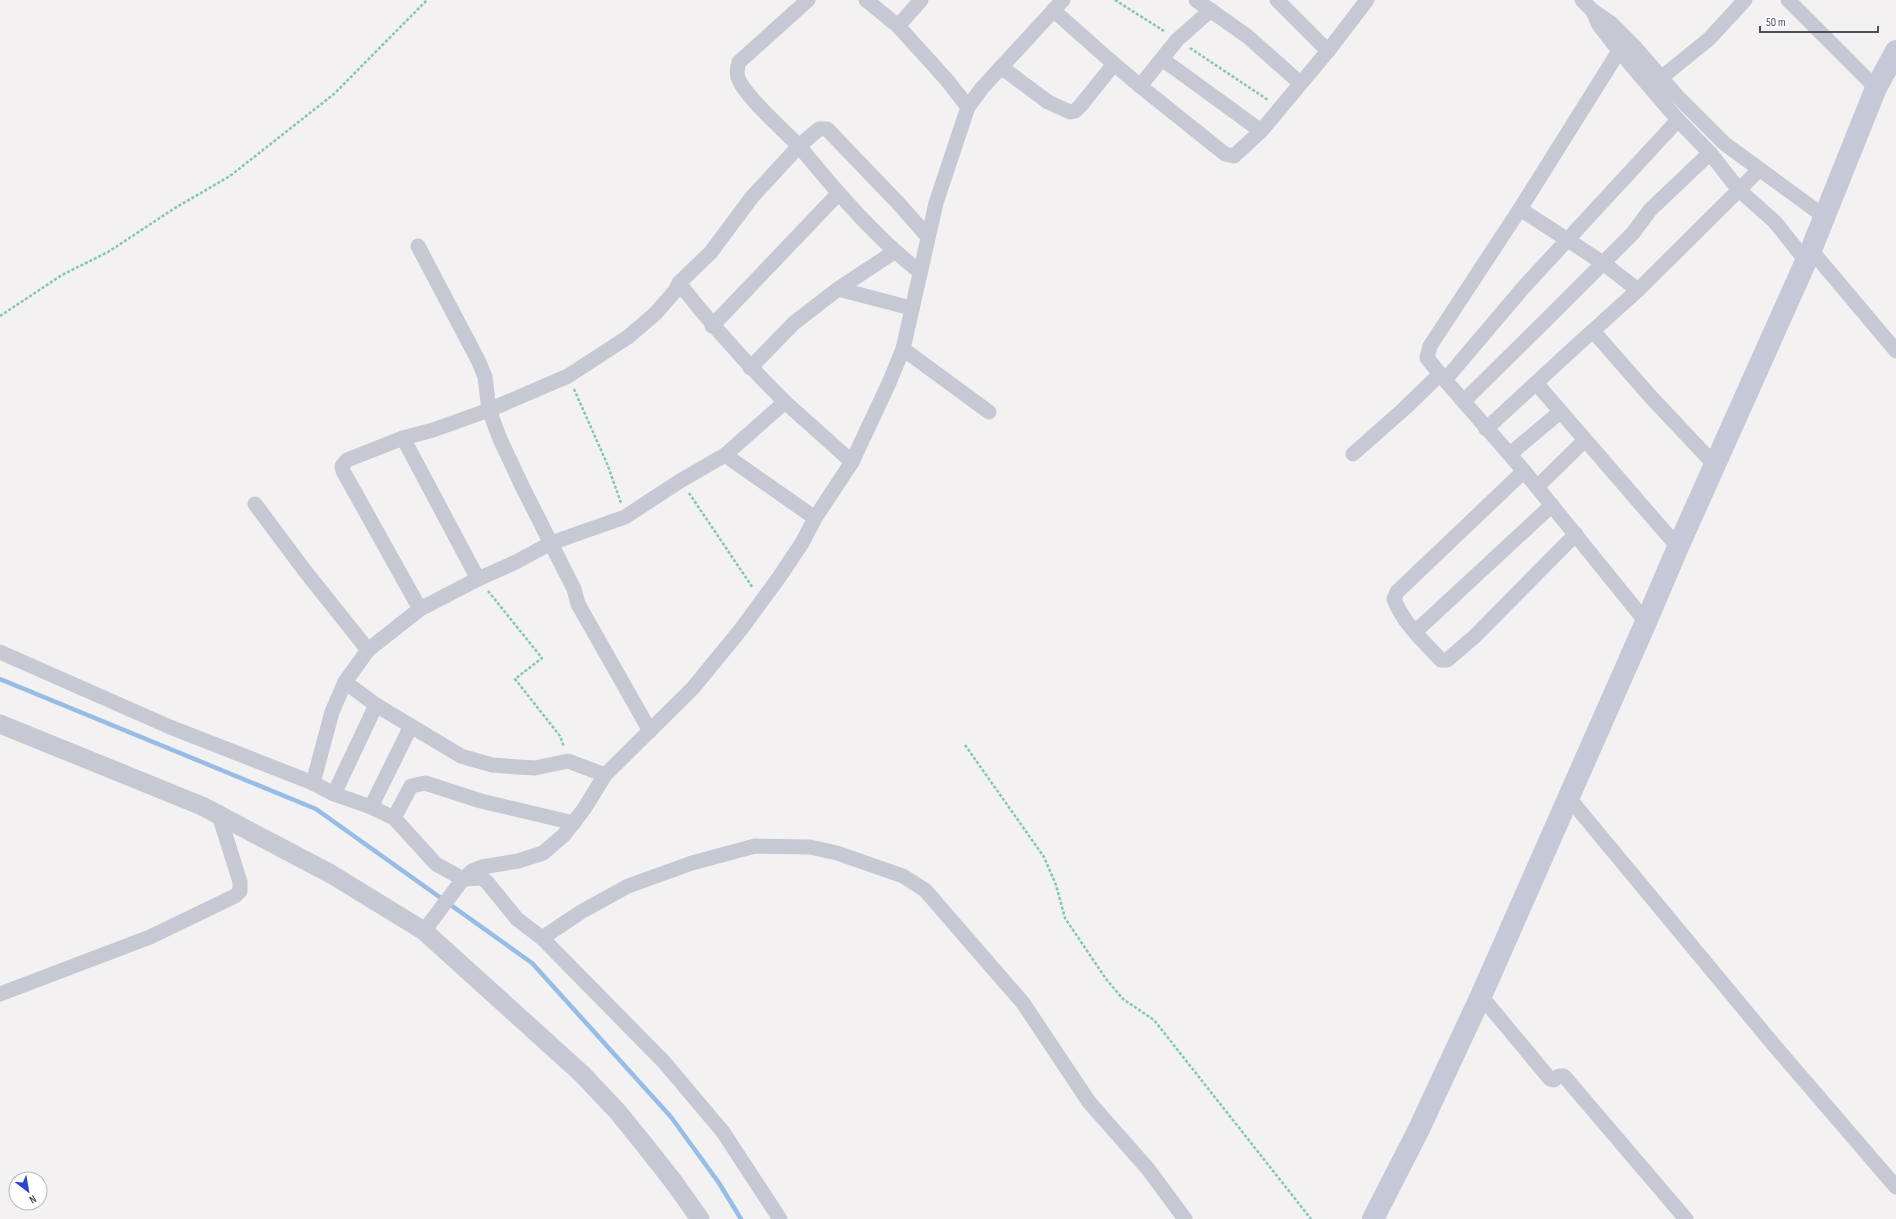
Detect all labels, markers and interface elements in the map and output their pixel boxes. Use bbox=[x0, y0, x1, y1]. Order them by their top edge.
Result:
scale bar bbox=[1760, 8, 1878, 34]
text: 50 m bbox=[1766, 15, 1786, 30]
north arrow bbox=[8, 1171, 48, 1211]
text: N bbox=[27, 1192, 39, 1206]

